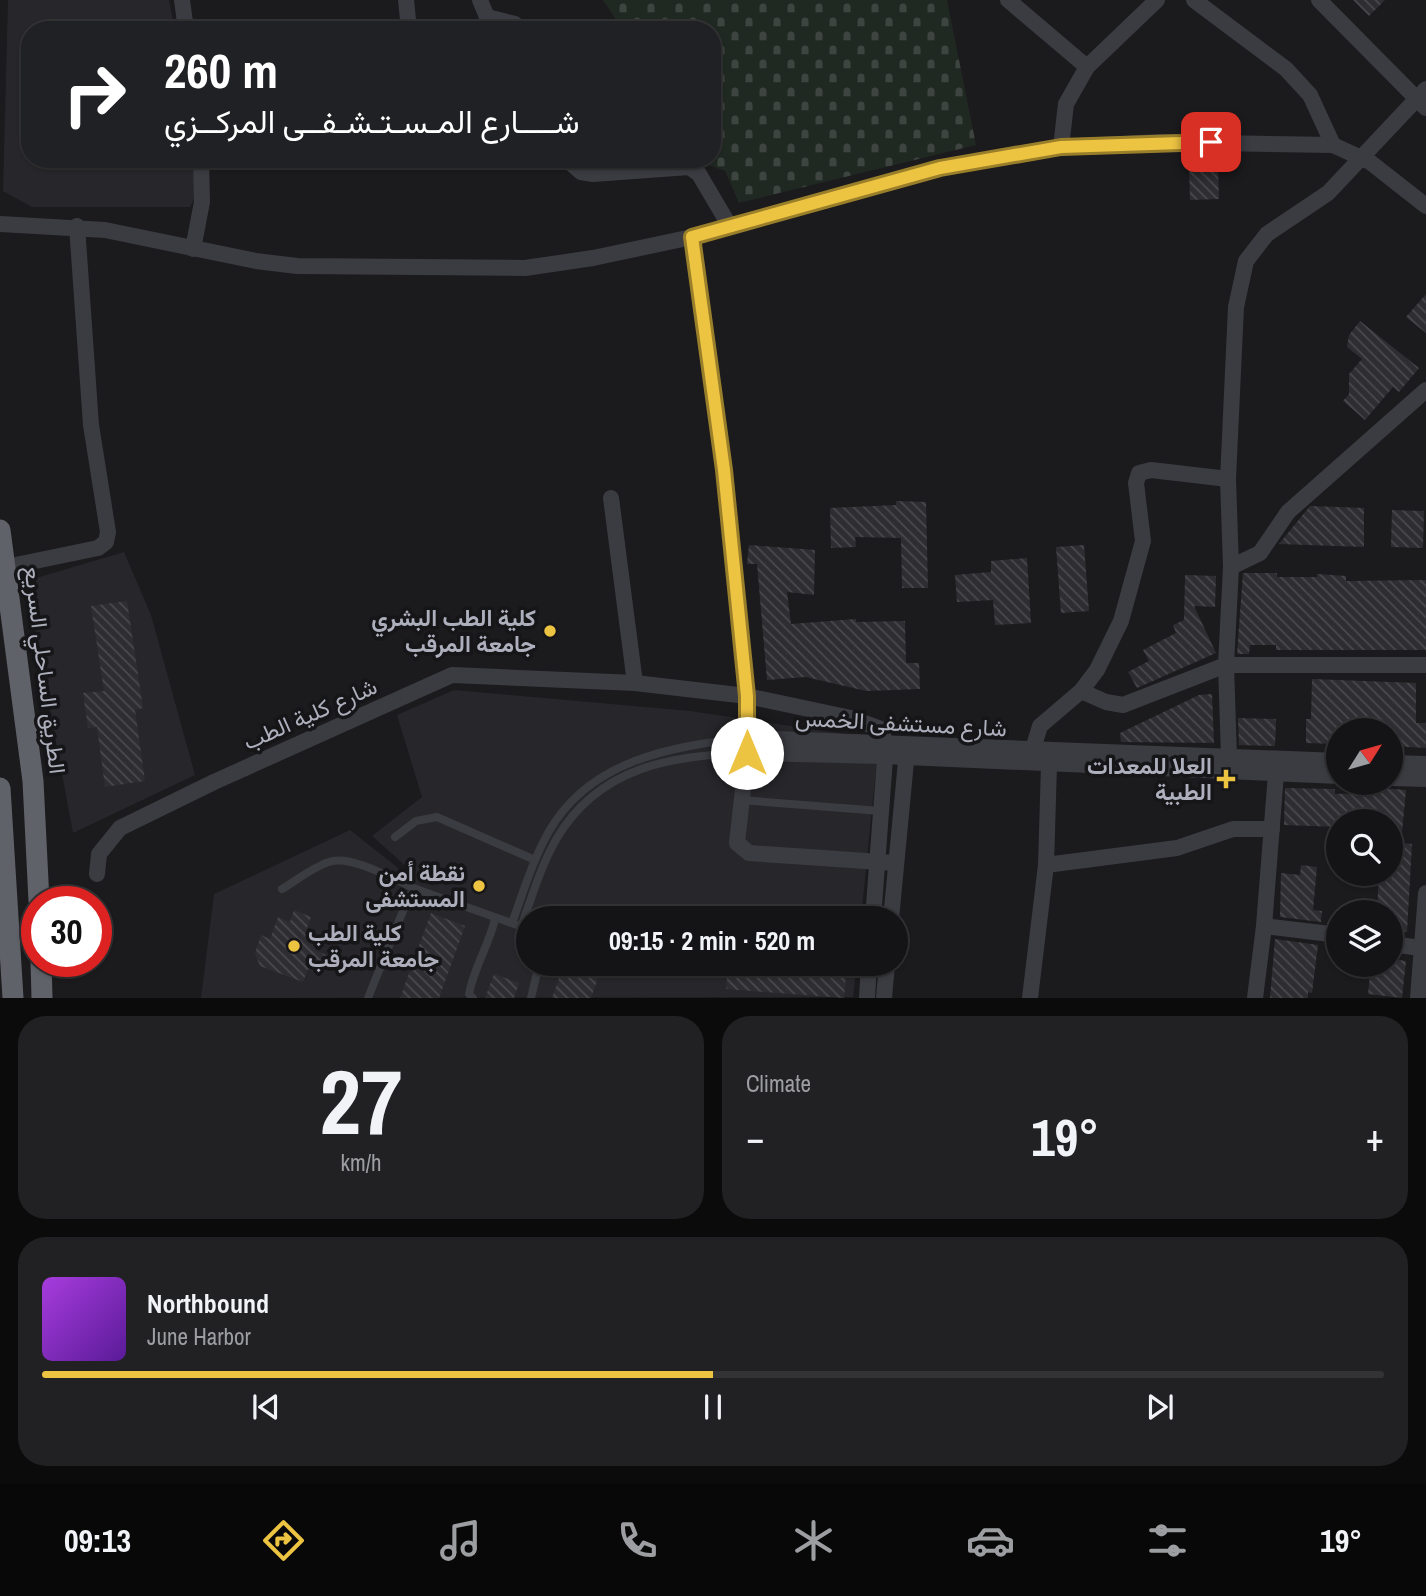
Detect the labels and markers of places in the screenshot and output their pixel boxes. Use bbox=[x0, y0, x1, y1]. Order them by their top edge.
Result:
pin bbox=[1181, 112, 1241, 172]
place label: كلية الطب البشري جامعة المرقب bbox=[371, 602, 536, 659]
marker: كلية الطب البشري جامعة المرقب bbox=[542, 623, 558, 639]
place label: العلا للمعدات الطبية bbox=[1087, 750, 1212, 807]
marker: العلا للمعدات الطبية bbox=[1218, 771, 1234, 787]
place label: نقطة أمن المستشفى bbox=[365, 857, 465, 914]
marker: نقطة أمن المستشفى bbox=[471, 878, 487, 894]
place label: كلية الطب جامعة المرقب bbox=[308, 917, 439, 974]
marker: كلية الطب جامعة المرقب bbox=[286, 938, 302, 954]

